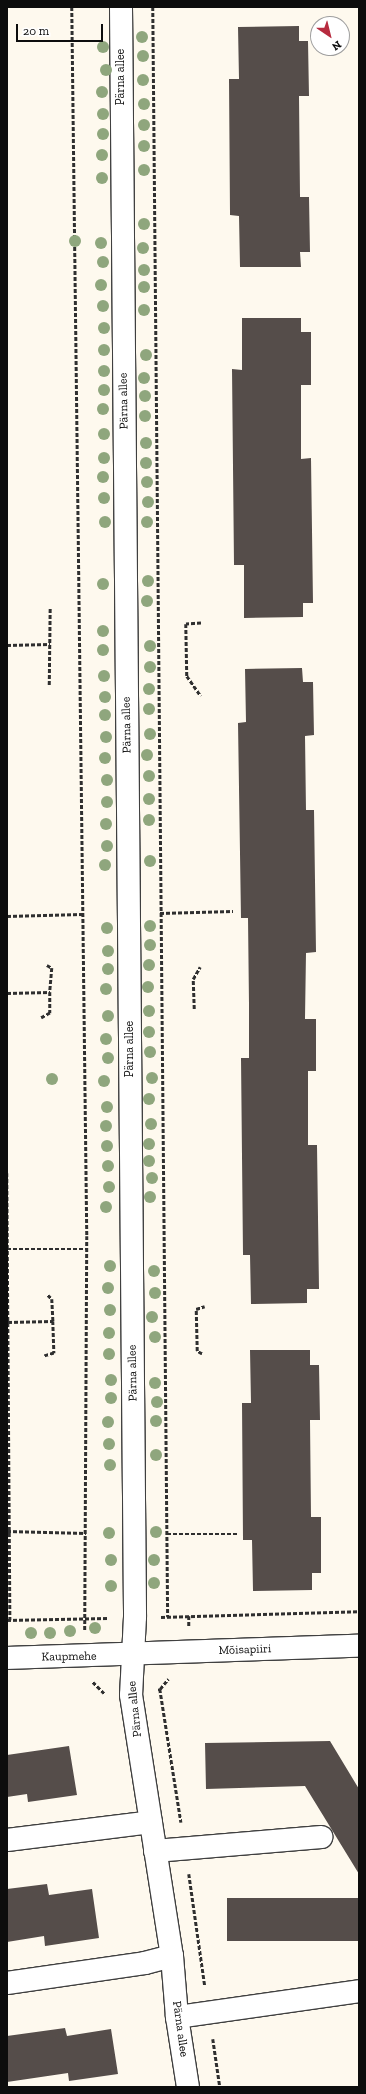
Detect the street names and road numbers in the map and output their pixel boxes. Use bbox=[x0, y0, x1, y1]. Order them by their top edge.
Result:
street label: Pärna allee bbox=[114, 49, 128, 105]
street label: Pärna allee bbox=[116, 373, 132, 429]
street label: Pärna allee bbox=[119, 697, 135, 753]
street label: Pärna allee bbox=[123, 1021, 137, 1077]
street label: Pärna allee bbox=[125, 1345, 141, 1401]
street label: Mõisapiiri bbox=[218, 1642, 272, 1658]
street label: Kaupmehe bbox=[41, 1649, 97, 1665]
street label: Pärna allee bbox=[125, 1680, 145, 1738]
street label: Pärna allee bbox=[169, 2000, 191, 2058]

